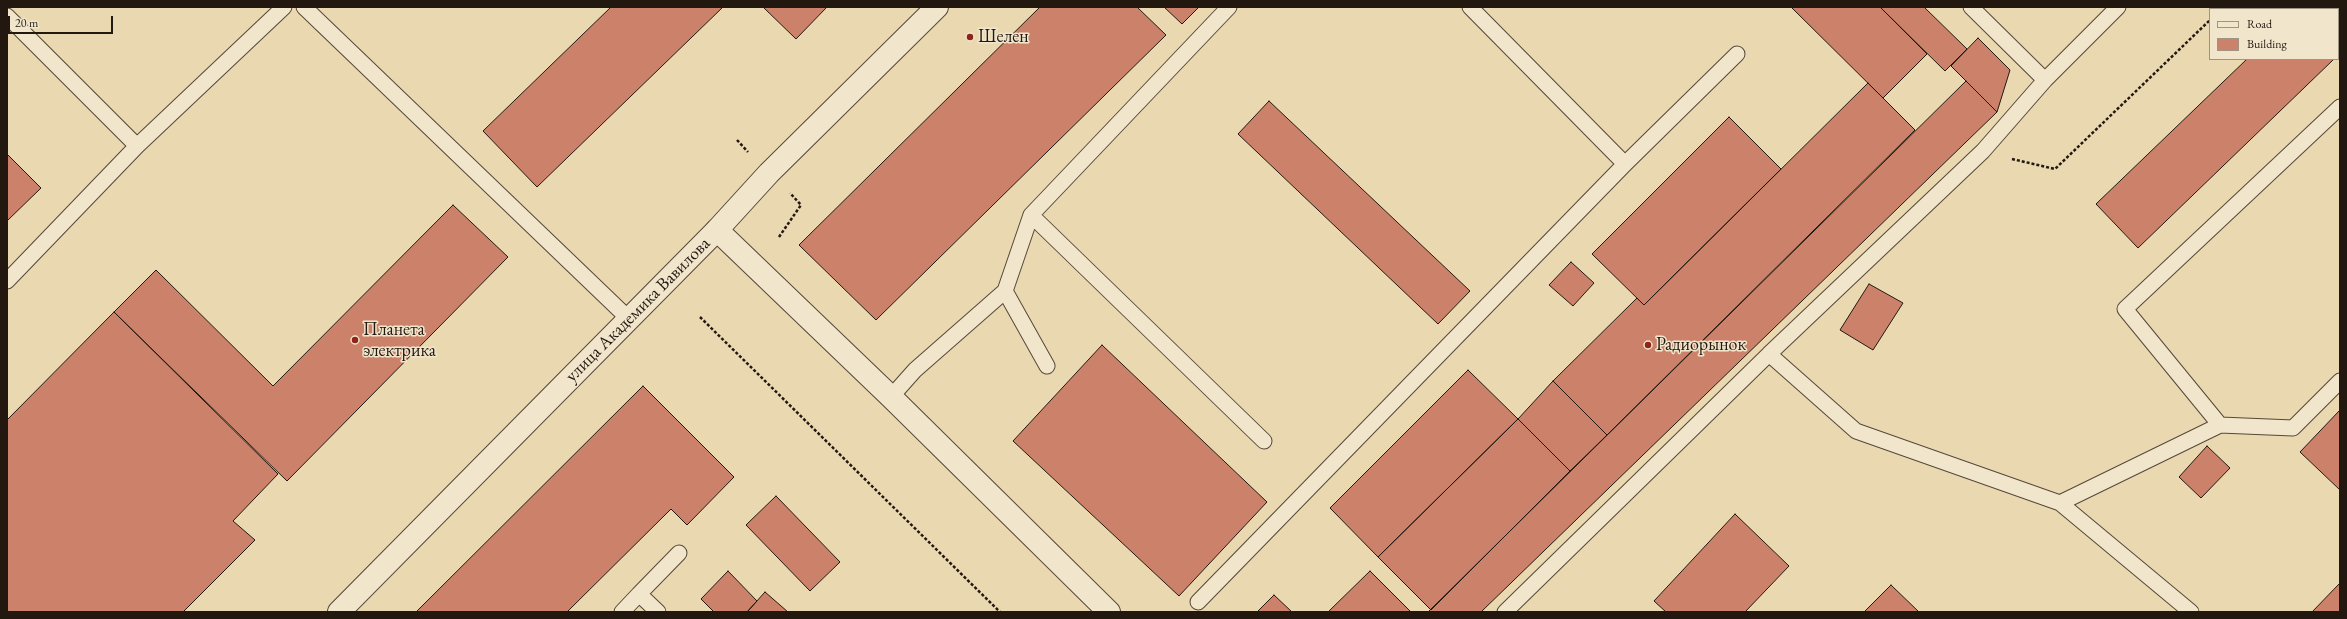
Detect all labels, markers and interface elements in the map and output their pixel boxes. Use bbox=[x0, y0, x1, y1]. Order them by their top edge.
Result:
scale bar bbox=[10, 8, 115, 34]
legend bbox=[2209, 8, 2339, 60]
text: 20 m bbox=[15, 15, 38, 31]
text: Road bbox=[2247, 16, 2272, 32]
place label: Шелен bbox=[978, 26, 1029, 48]
marker: Шелен bbox=[965, 32, 975, 42]
text: Building bbox=[2247, 36, 2287, 52]
street label: улица Академика Вавилова bbox=[561, 233, 715, 387]
place label: Планета электрика bbox=[363, 319, 436, 362]
place label: Радиорынок bbox=[1656, 334, 1746, 356]
marker: Планета электрика bbox=[350, 335, 360, 345]
marker: Радиорынок bbox=[1643, 340, 1653, 350]

